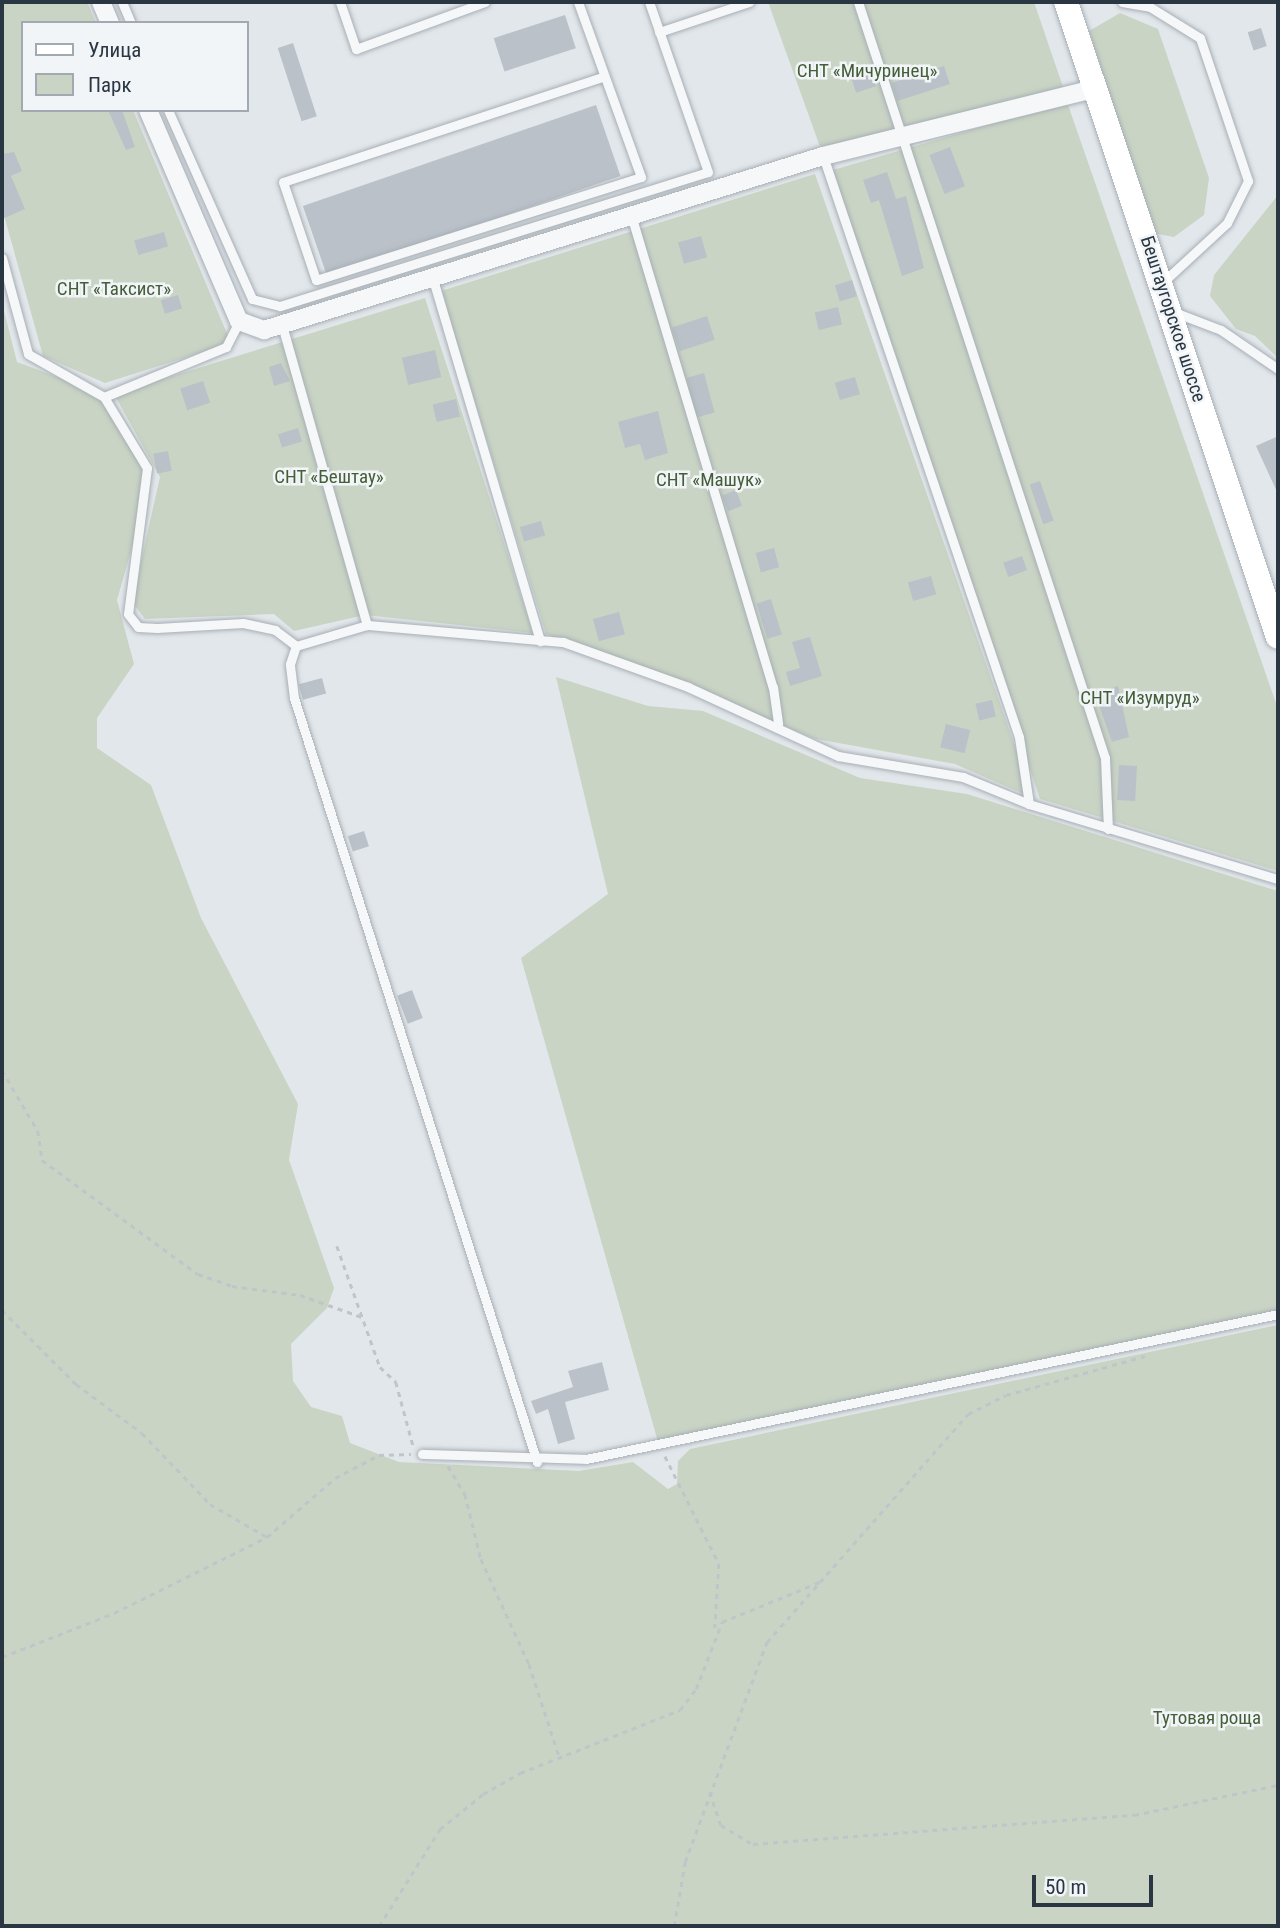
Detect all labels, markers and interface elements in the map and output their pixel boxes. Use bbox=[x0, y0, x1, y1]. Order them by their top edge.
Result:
legend bbox=[21, 21, 248, 112]
text: Улица bbox=[88, 38, 141, 62]
park label: СНТ «Мичуринец» bbox=[796, 60, 938, 82]
text: Парк bbox=[88, 73, 132, 97]
street label: Бештаугорское шоссе bbox=[1135, 233, 1211, 405]
park label: СНТ «Таксист» bbox=[57, 278, 171, 300]
park label: СНТ «Бештау» bbox=[274, 466, 384, 488]
park label: СНТ «Машук» bbox=[656, 469, 762, 491]
park label: СНТ «Изумруд» bbox=[1080, 687, 1200, 709]
park label: Тутовая роща bbox=[1153, 1707, 1261, 1729]
scale bar bbox=[1035, 1862, 1156, 1906]
text: 50 m bbox=[1045, 1875, 1086, 1899]

